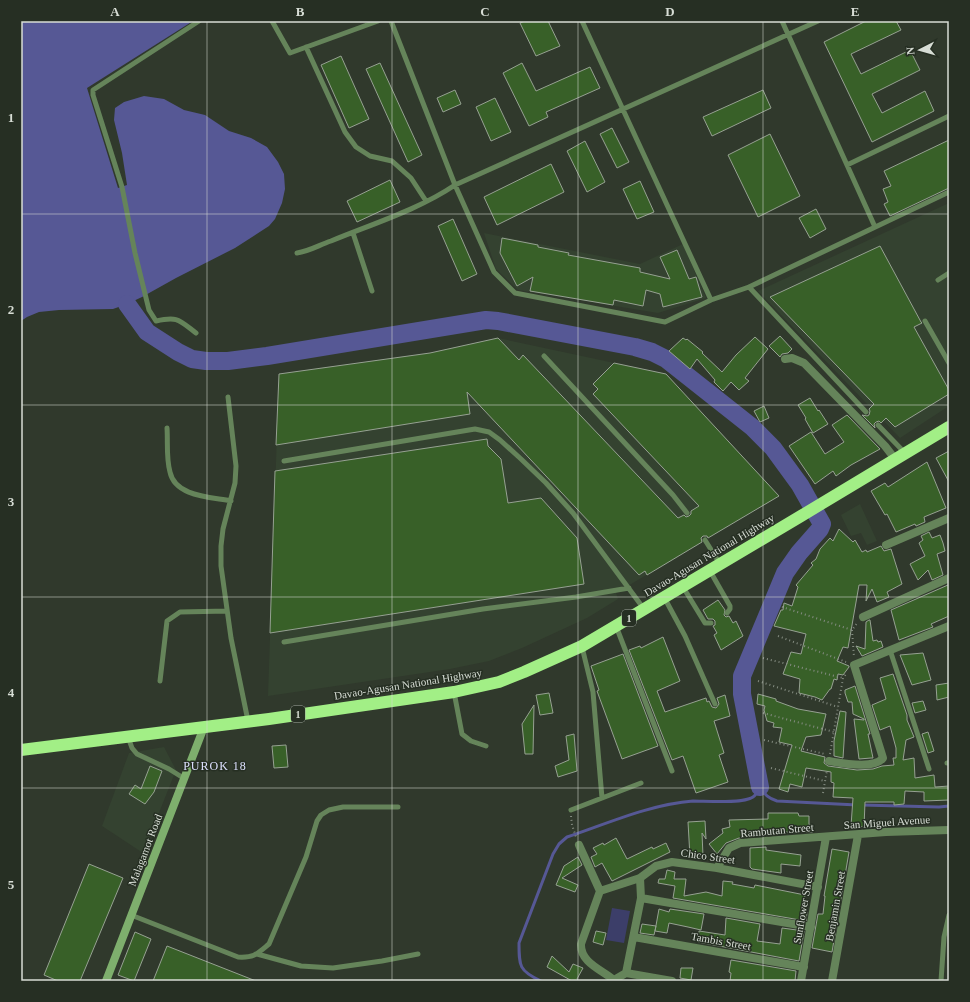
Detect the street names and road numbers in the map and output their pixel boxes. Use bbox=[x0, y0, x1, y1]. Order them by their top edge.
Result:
street label: Davao-Agusan National Highway bbox=[642, 511, 777, 599]
road number: 1 bbox=[622, 610, 636, 626]
street label: Davao-Agusan National Highway bbox=[333, 666, 483, 702]
road number: 1 bbox=[291, 706, 305, 722]
street label: Malagamot Road bbox=[126, 812, 164, 888]
street label: San Miguel Avenue bbox=[843, 813, 931, 831]
street label: Rambutan Street bbox=[740, 821, 814, 839]
street label: Chico Street bbox=[680, 846, 736, 866]
street label: Sunflower Street bbox=[791, 869, 815, 945]
street label: Benjamin Street bbox=[823, 870, 847, 942]
street label: Tambis Street bbox=[690, 930, 752, 952]

